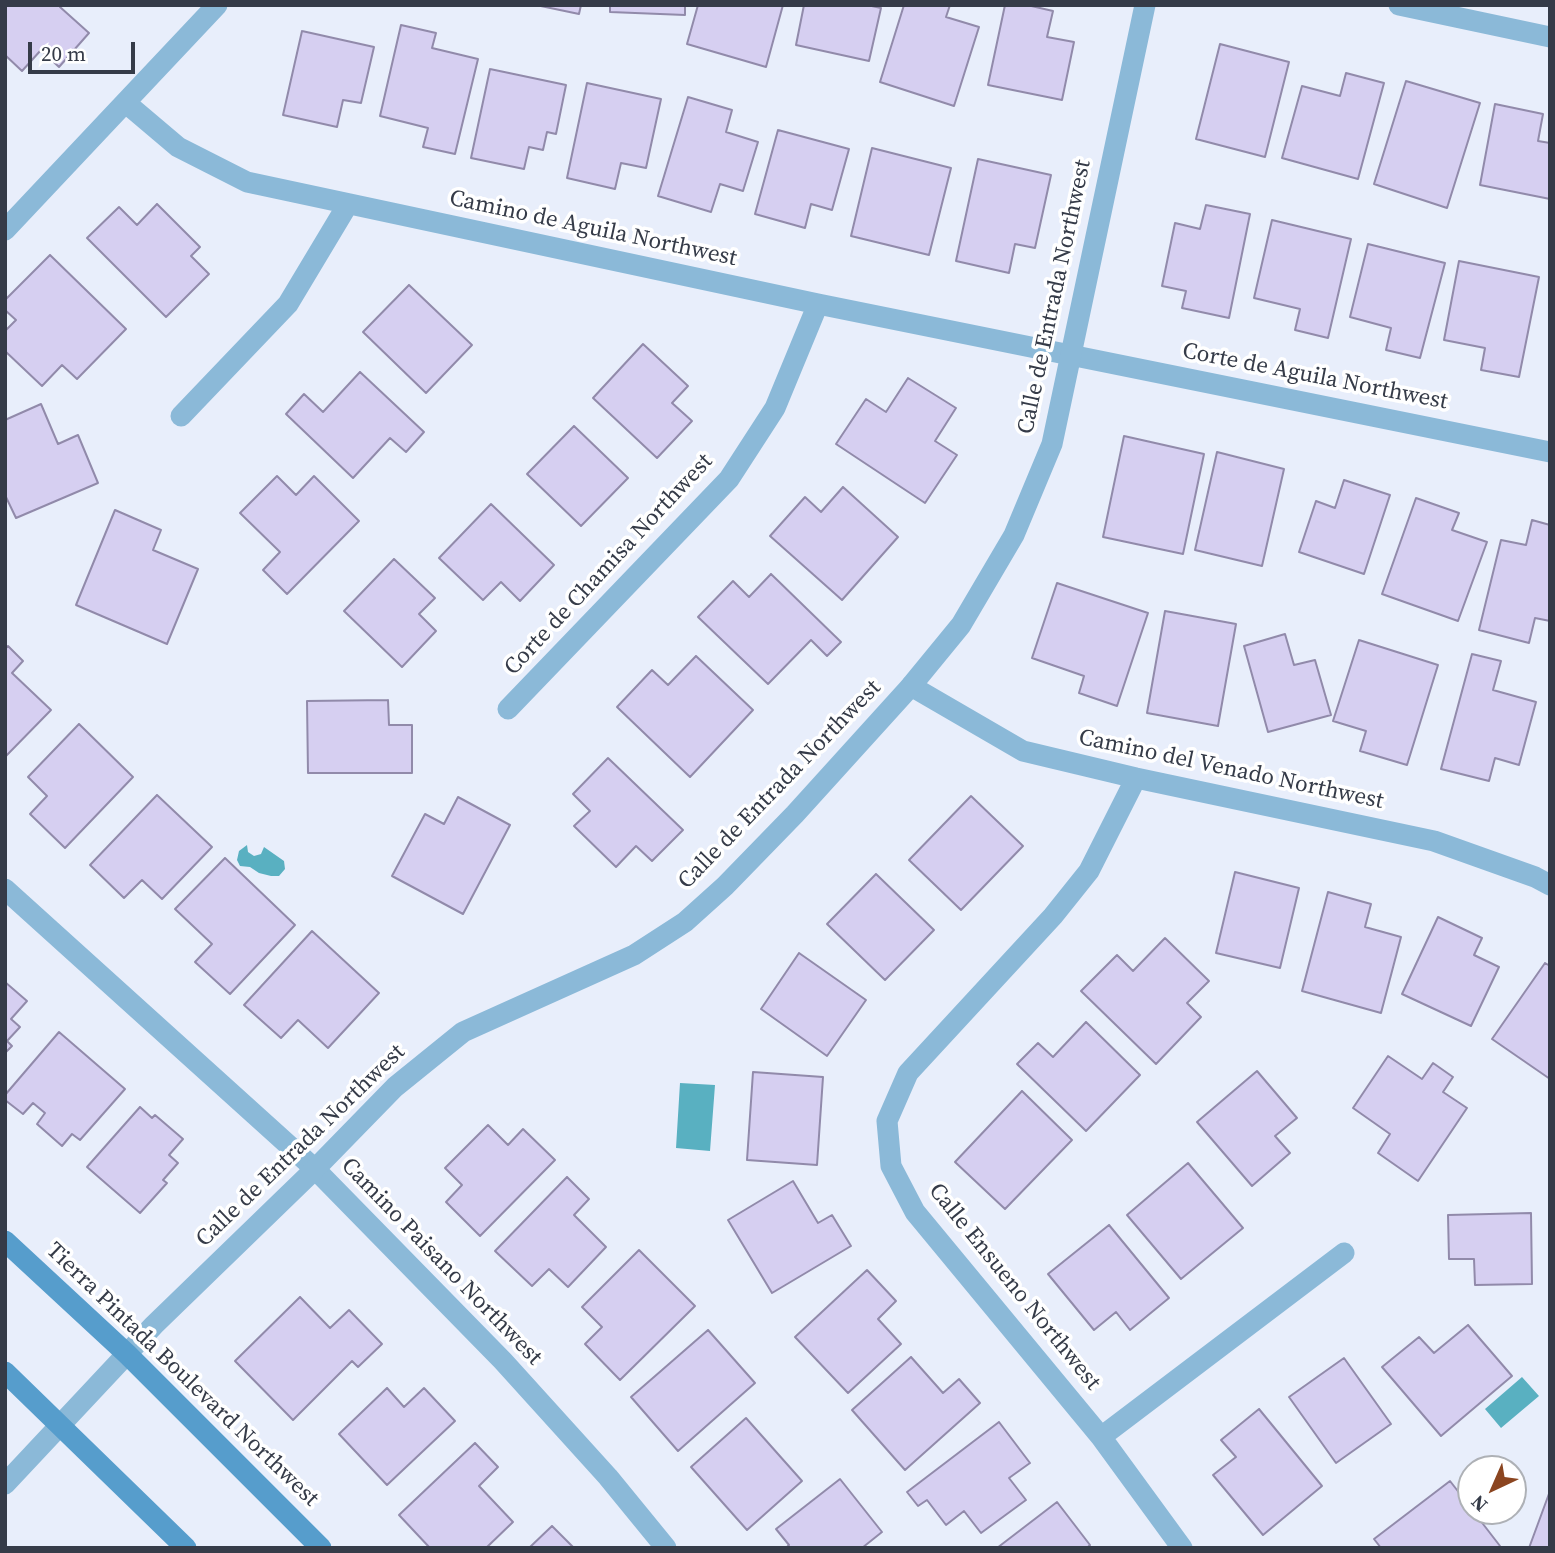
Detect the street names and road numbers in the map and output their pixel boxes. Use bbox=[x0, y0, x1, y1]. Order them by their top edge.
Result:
street label: Calle de Entrada Northwest bbox=[1012, 157, 1098, 437]
street label: Camino de Aguila Northwest bbox=[447, 185, 739, 273]
street label: Corte de Aguila Northwest bbox=[1180, 338, 1450, 416]
street label: Corte de Chamisa Northwest bbox=[499, 448, 719, 682]
street label: Calle de Entrada Northwest bbox=[673, 675, 887, 895]
street label: Camino del Venado Northwest bbox=[1076, 724, 1386, 816]
street label: Calle de Entrada Northwest bbox=[191, 1039, 411, 1253]
street label: Camino Paisano Northwest bbox=[335, 1153, 547, 1371]
street label: Calle Ensueno Northwest bbox=[922, 1178, 1106, 1396]
street label: Tierra Pintada Boulevard Northwest bbox=[40, 1237, 324, 1513]

